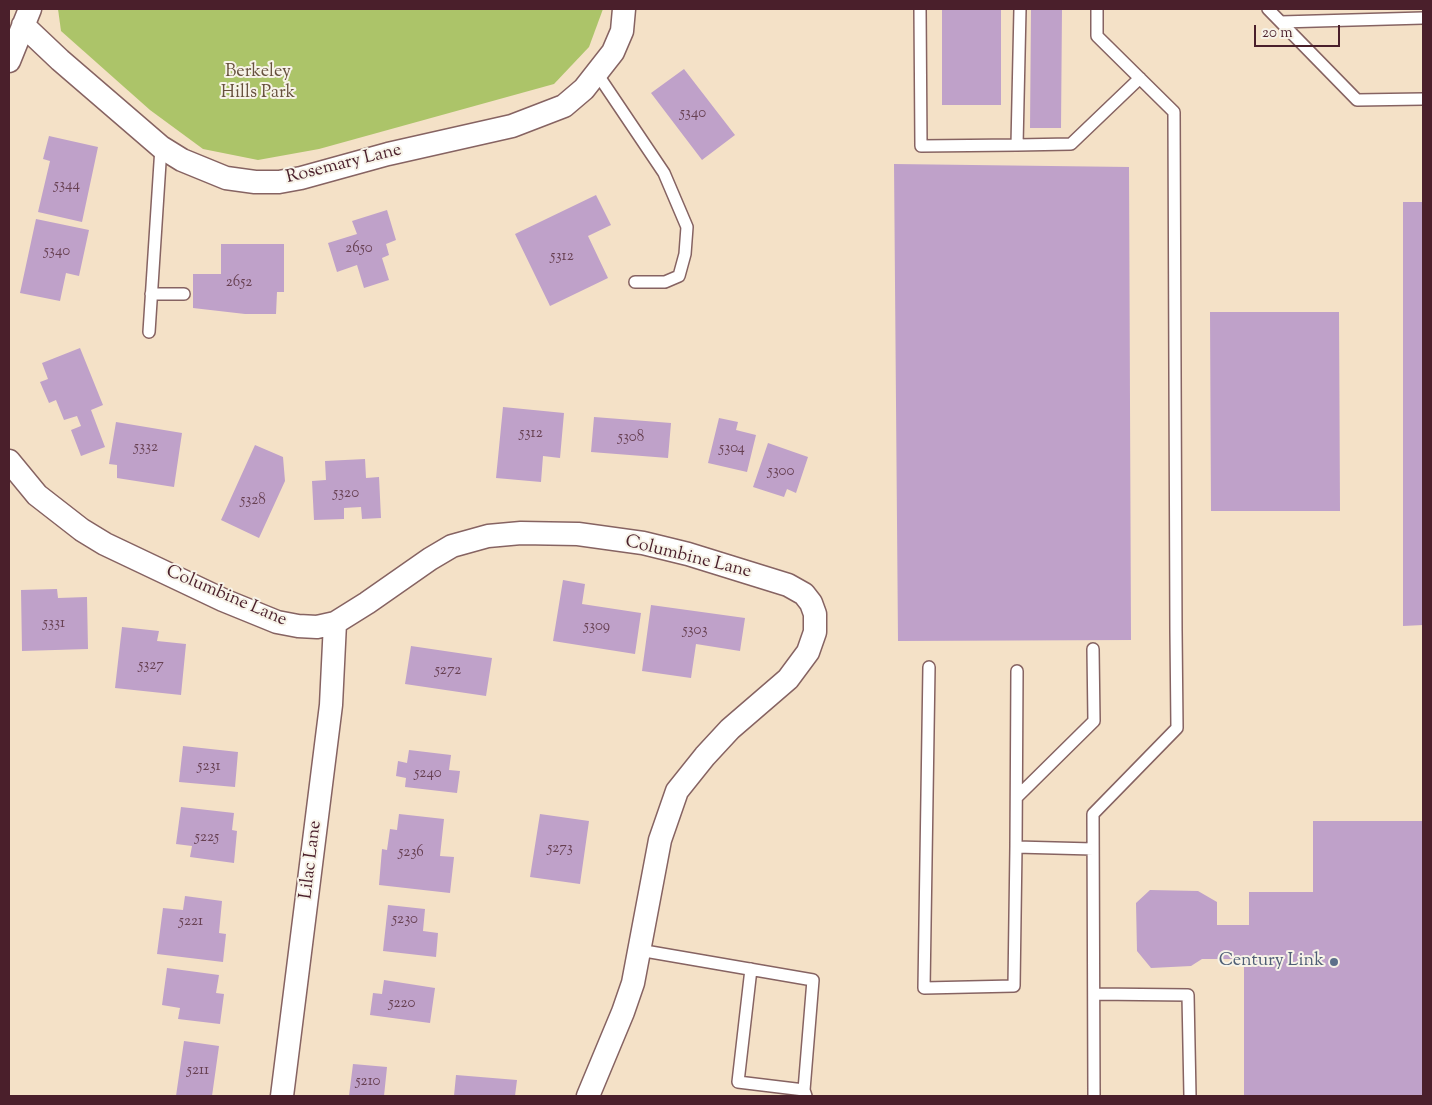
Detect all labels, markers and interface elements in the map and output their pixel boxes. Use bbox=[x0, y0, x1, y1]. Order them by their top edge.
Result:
scale bar bbox=[1257, 15, 1343, 47]
text: 20 m bbox=[1262, 23, 1293, 44]
park label: Berkeley Hills Park bbox=[221, 62, 295, 104]
house number: 5340 bbox=[680, 105, 706, 123]
street label: Rosemary Lane bbox=[284, 140, 404, 190]
house number: 5344 bbox=[54, 177, 80, 195]
house number: 2650 bbox=[345, 240, 373, 258]
house number: 5340 bbox=[44, 243, 70, 261]
house number: 5312 bbox=[550, 248, 574, 266]
house number: 2652 bbox=[226, 274, 252, 292]
house number: 5312 bbox=[519, 425, 543, 443]
house number: 5308 bbox=[618, 429, 644, 447]
house number: 5332 bbox=[134, 439, 158, 457]
house number: 5304 bbox=[719, 440, 745, 458]
house number: 5300 bbox=[768, 463, 794, 481]
house number: 5320 bbox=[333, 485, 359, 503]
house number: 5328 bbox=[240, 492, 266, 510]
street label: Columbine Lane bbox=[623, 532, 753, 584]
street label: Columbine Lane bbox=[162, 562, 290, 632]
house number: 5331 bbox=[43, 615, 65, 633]
house number: 5309 bbox=[584, 618, 610, 636]
house number: 5303 bbox=[682, 622, 708, 640]
house number: 5327 bbox=[138, 657, 164, 675]
house number: 5272 bbox=[435, 662, 461, 680]
house number: 5231 bbox=[197, 758, 221, 776]
house number: 5240 bbox=[414, 765, 442, 783]
street label: Lilac Lane bbox=[296, 819, 328, 901]
house number: 5225 bbox=[195, 829, 219, 847]
house number: 5273 bbox=[547, 840, 573, 858]
house number: 5236 bbox=[398, 844, 424, 862]
house number: 5230 bbox=[392, 911, 418, 929]
house number: 5221 bbox=[179, 913, 203, 931]
place label: Century Link bbox=[1219, 951, 1324, 973]
marker: Century Link bbox=[1328, 956, 1340, 968]
house number: 5220 bbox=[388, 995, 416, 1013]
house number: 5211 bbox=[187, 1062, 209, 1080]
house number: 5210 bbox=[355, 1073, 381, 1091]

